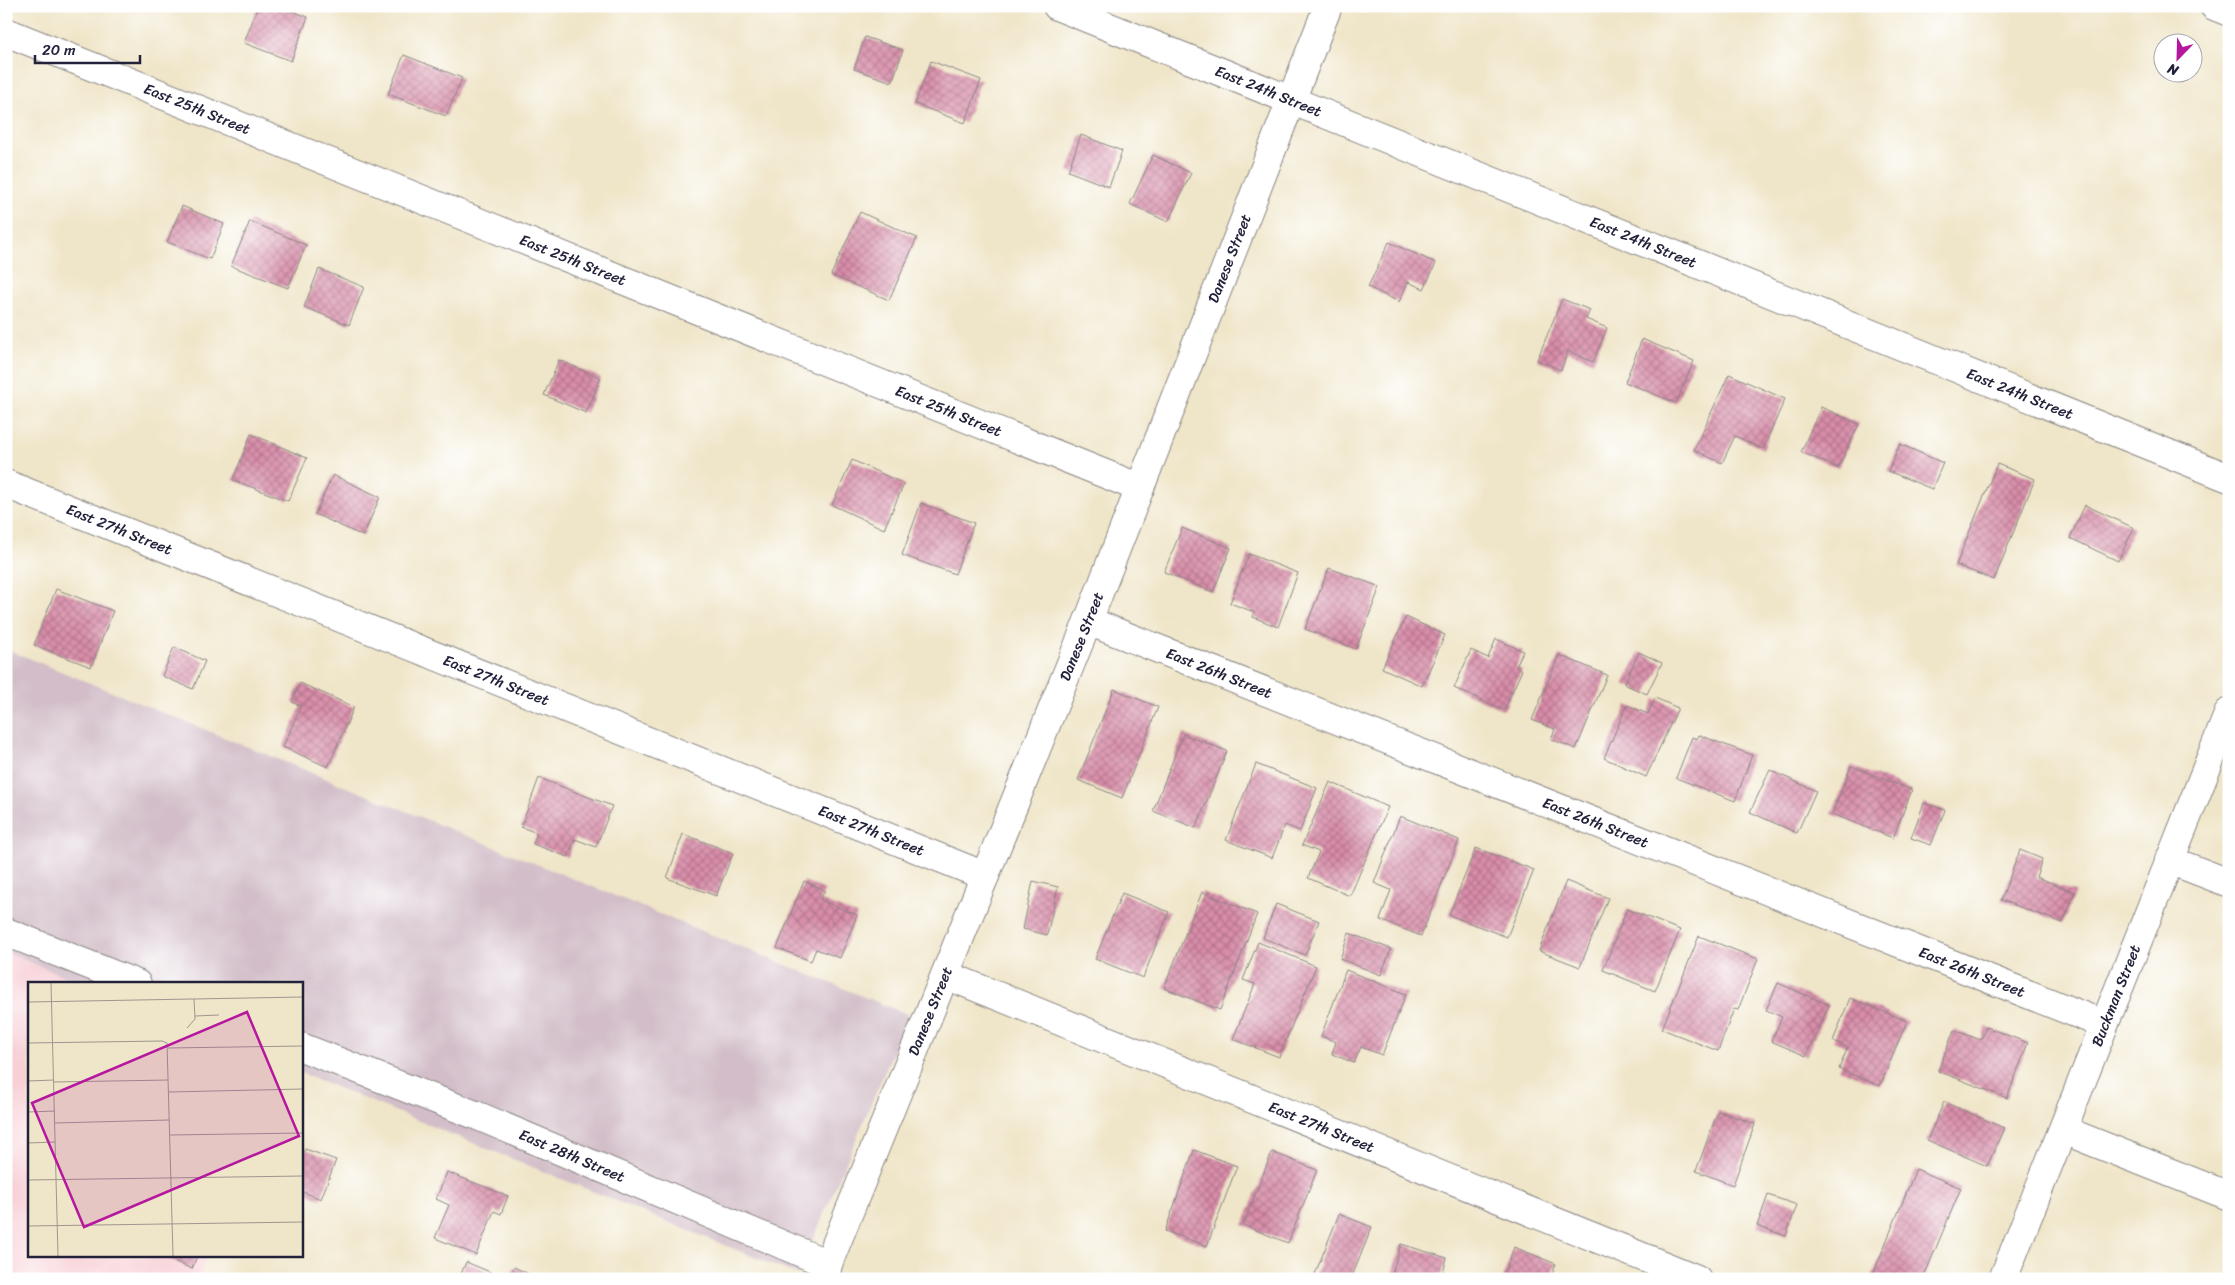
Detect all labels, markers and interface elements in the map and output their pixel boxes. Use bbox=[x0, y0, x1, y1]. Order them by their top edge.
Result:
scale bar bbox=[35, 32, 140, 64]
north arrow bbox=[2152, 32, 2202, 82]
text: 20 m bbox=[42, 37, 76, 63]
text: N bbox=[2163, 56, 2183, 83]
street label: East 24th Street bbox=[1211, 58, 1326, 125]
street label: East 25th Street bbox=[140, 76, 255, 142]
street label: East 24th Street bbox=[1586, 209, 1701, 275]
street label: Danese Street bbox=[1200, 210, 1259, 307]
street label: East 25th Street bbox=[516, 227, 631, 293]
street label: East 24th Street bbox=[1962, 361, 2078, 427]
street label: East 25th Street bbox=[891, 378, 1006, 444]
street label: East 27th Street bbox=[62, 496, 177, 562]
street label: Danese Street bbox=[1052, 588, 1111, 685]
street label: East 26th Street bbox=[1162, 640, 1276, 706]
street label: East 27th Street bbox=[439, 647, 554, 713]
street label: East 26th Street bbox=[1538, 790, 1653, 855]
street label: East 27th Street bbox=[814, 797, 929, 864]
street label: East 26th Street bbox=[1915, 939, 2029, 1005]
street label: Buckman Street bbox=[2084, 940, 2148, 1051]
street label: Danese Street bbox=[901, 962, 960, 1060]
inset map bbox=[28, 982, 302, 1258]
street label: East 27th Street bbox=[1264, 1094, 1379, 1160]
street label: East 28th Street bbox=[515, 1122, 629, 1190]

